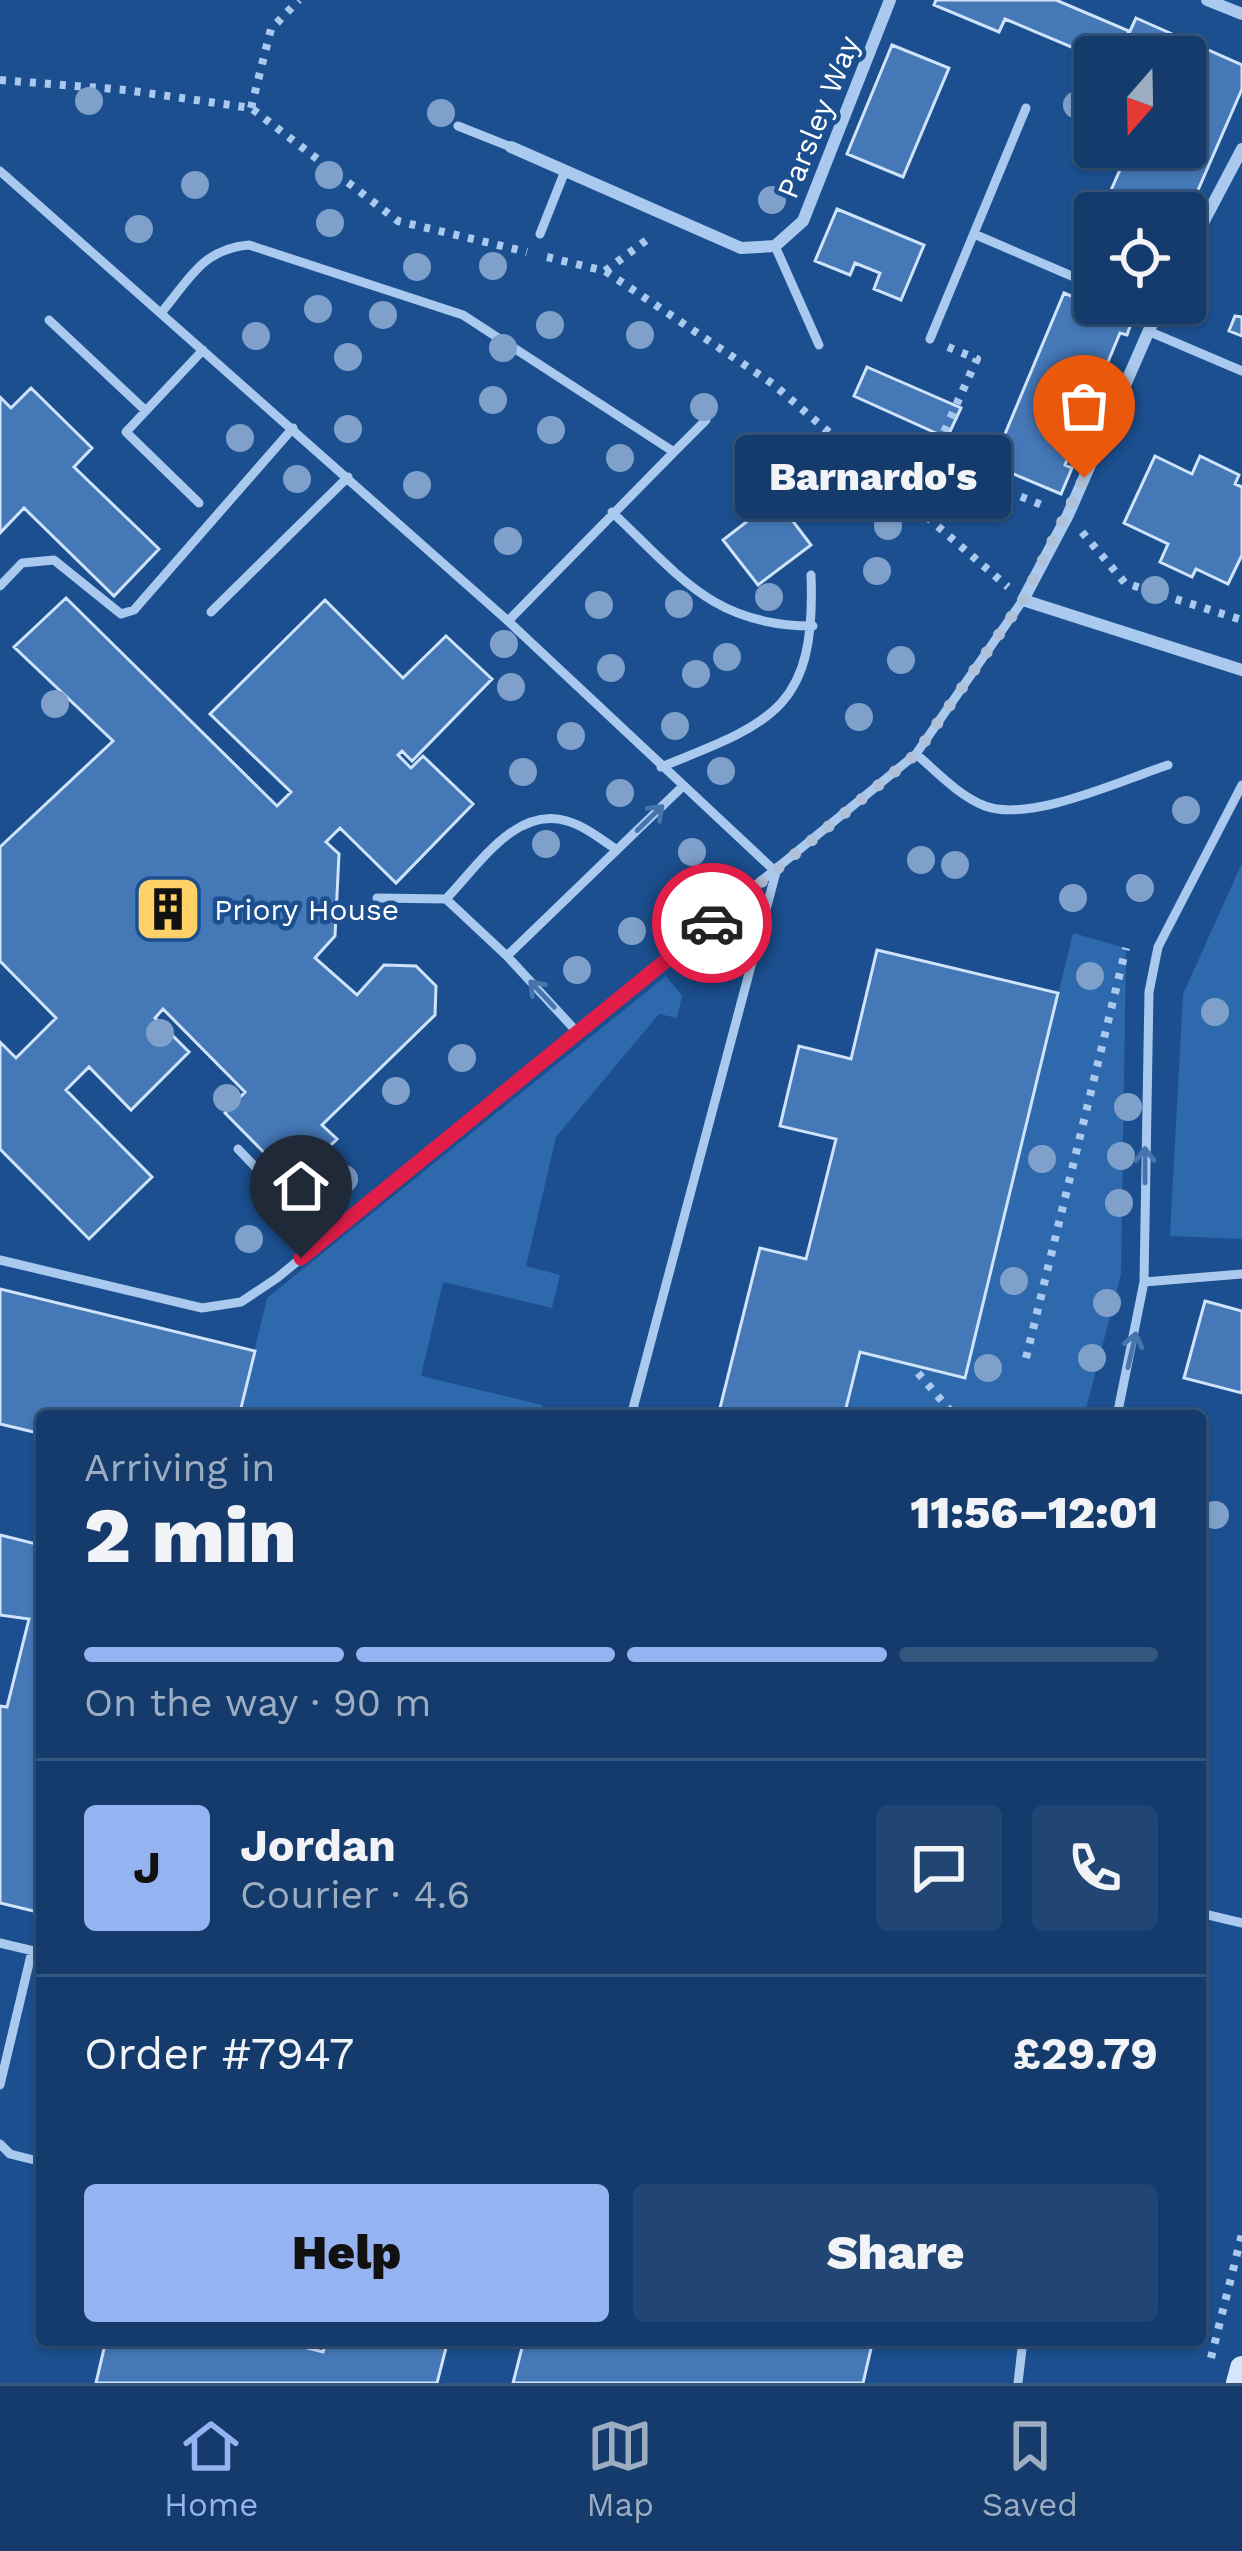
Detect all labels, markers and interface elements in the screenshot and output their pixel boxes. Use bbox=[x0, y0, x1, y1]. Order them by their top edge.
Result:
street label: Parsley Way bbox=[770, 30, 867, 203]
north arrow bbox=[1074, 36, 1206, 168]
map controls bbox=[1074, 36, 1206, 324]
button: locate bbox=[1074, 192, 1206, 324]
pin bbox=[1033, 355, 1135, 478]
icon: bag bbox=[1051, 373, 1117, 439]
callout: Barnardo's bbox=[736, 436, 1012, 520]
text: Barnardo's bbox=[769, 454, 977, 499]
one-way arrow bbox=[635, 805, 664, 833]
courier bbox=[652, 863, 772, 983]
building icon: Priory House bbox=[133, 874, 203, 944]
icon: car bbox=[679, 890, 745, 956]
place label: Priory House bbox=[214, 892, 399, 927]
one-way arrow bbox=[529, 979, 556, 1009]
pin bbox=[250, 1135, 352, 1258]
one-way arrow bbox=[1134, 1146, 1156, 1185]
icon: home bbox=[268, 1153, 334, 1219]
one-way arrow bbox=[1122, 1331, 1145, 1369]
text: Arriving in bbox=[84, 1445, 275, 1490]
text: 11:56–12:01 bbox=[910, 1486, 1158, 1539]
text: 2 min bbox=[84, 1489, 297, 1581]
text: On the way · 90 m bbox=[84, 1680, 432, 1725]
button: chat bbox=[876, 1805, 1002, 1931]
button: phone bbox=[1032, 1805, 1158, 1931]
text: Jordan bbox=[240, 1819, 396, 1872]
text: J bbox=[133, 1841, 161, 1894]
text: Courier · 4.6 bbox=[240, 1872, 470, 1917]
text: Order #7947 bbox=[84, 2027, 354, 2080]
text: £29.79 bbox=[1013, 2027, 1158, 2080]
button: Help bbox=[84, 2184, 609, 2322]
button: Share bbox=[633, 2184, 1158, 2322]
tab: Home bbox=[164, 2413, 258, 2524]
tab: Map bbox=[587, 2413, 654, 2524]
tab: Saved bbox=[982, 2413, 1078, 2524]

